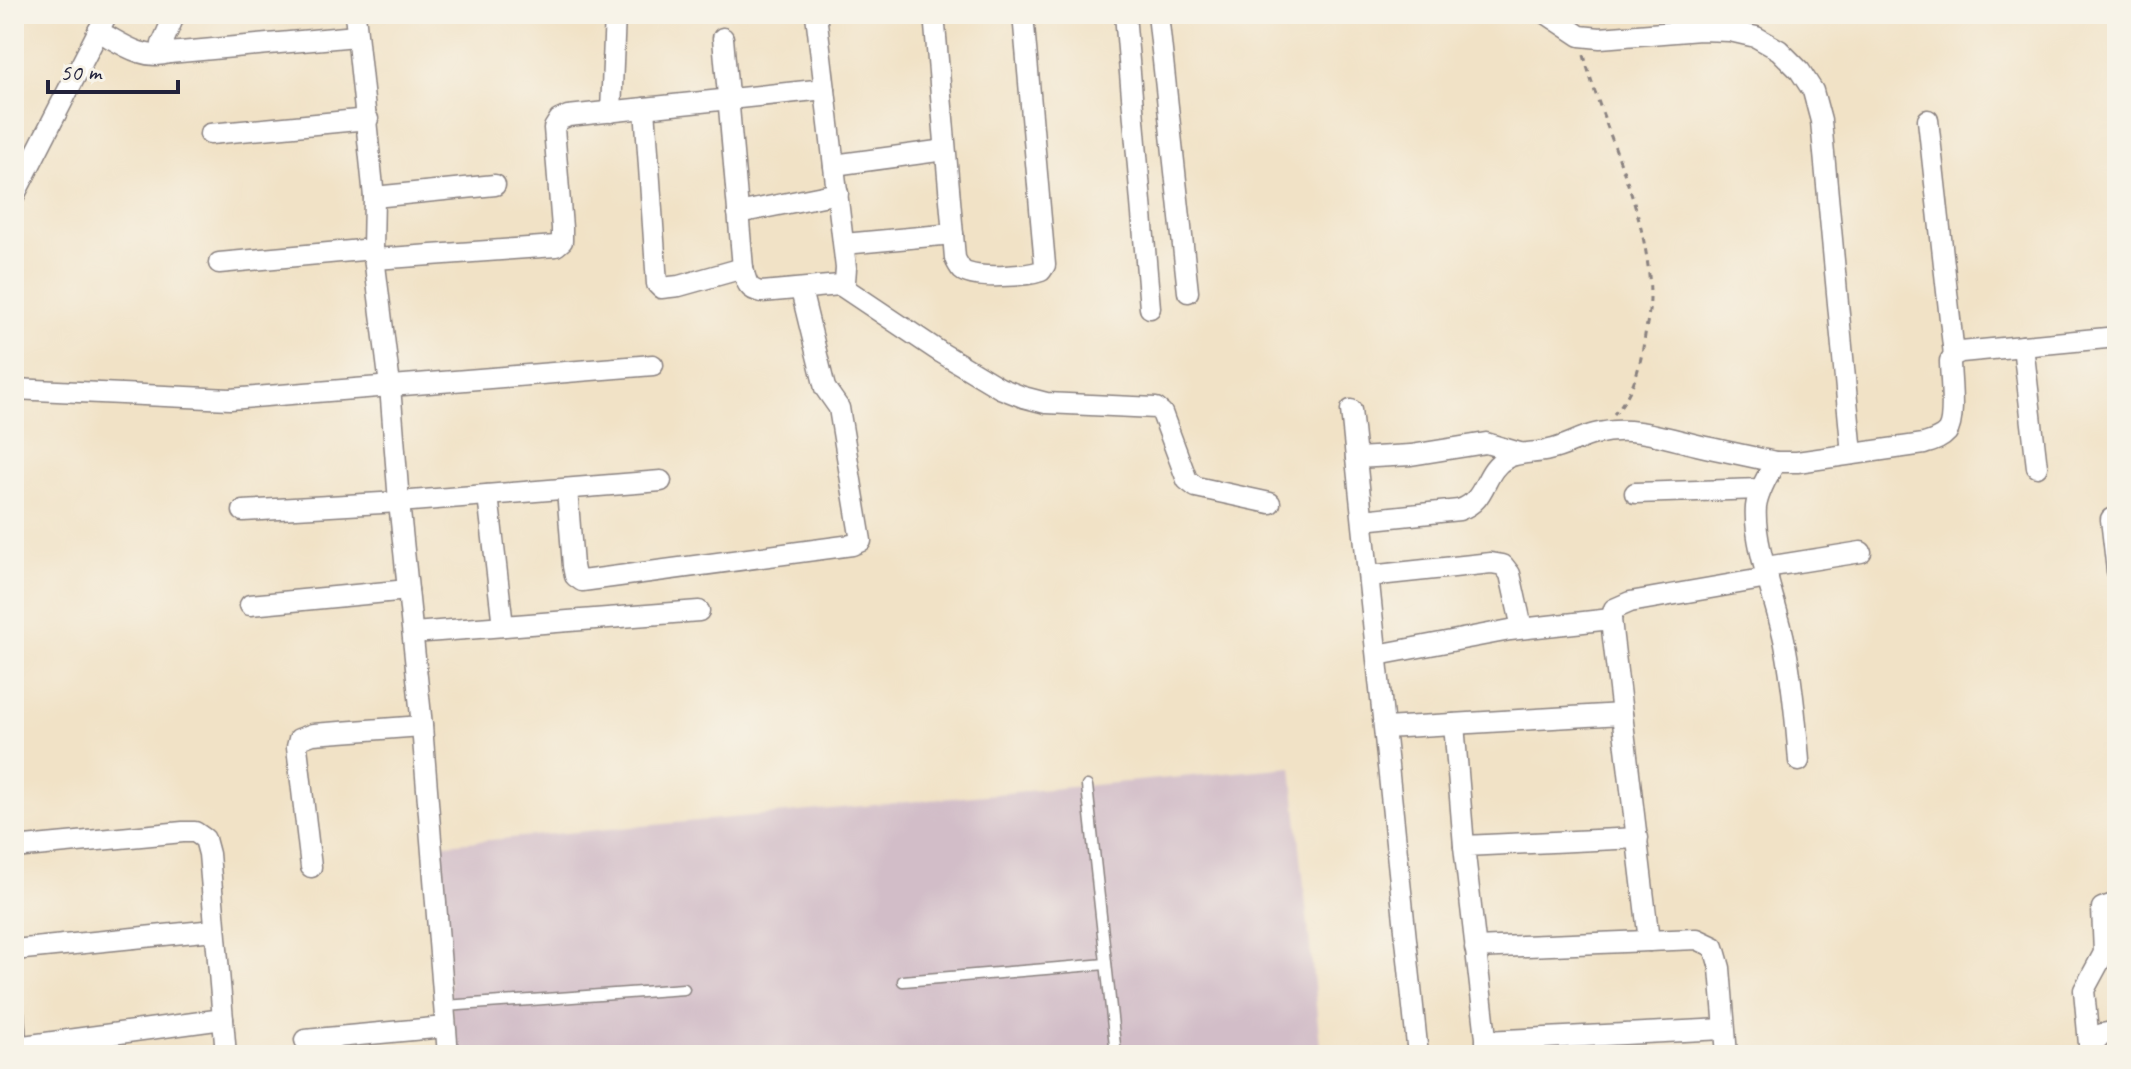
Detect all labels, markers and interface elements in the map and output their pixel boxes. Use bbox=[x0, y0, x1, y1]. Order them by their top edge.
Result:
scale bar bbox=[48, 44, 178, 94]
text: 50 m bbox=[60, 57, 103, 87]

